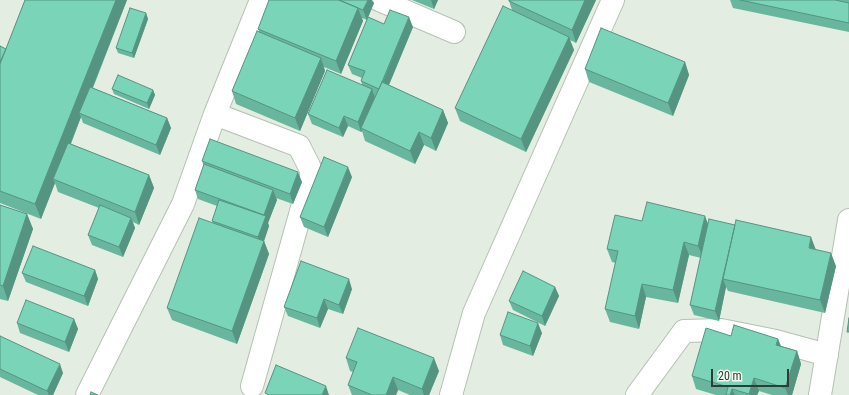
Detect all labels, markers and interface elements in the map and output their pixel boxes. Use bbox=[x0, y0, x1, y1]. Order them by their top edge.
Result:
scale bar bbox=[713, 361, 791, 387]
text: 20 m bbox=[718, 369, 742, 383]

